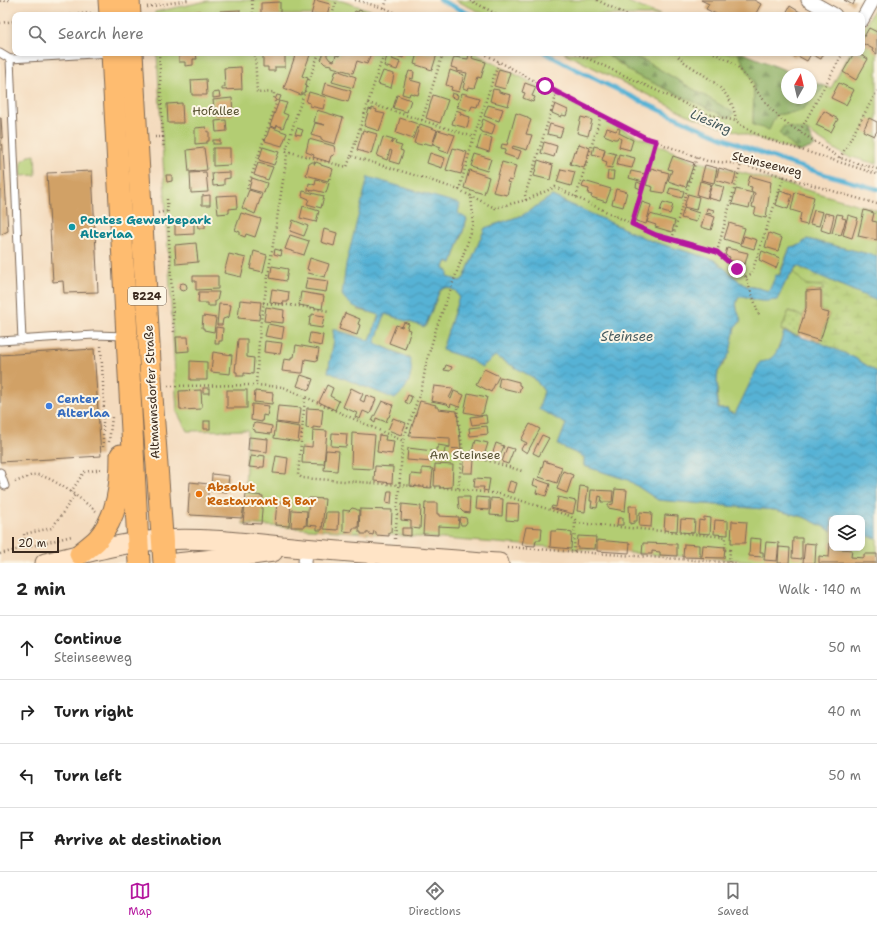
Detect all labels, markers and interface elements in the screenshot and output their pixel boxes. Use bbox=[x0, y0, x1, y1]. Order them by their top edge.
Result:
search box bbox=[12, 12, 865, 56]
icon: search bbox=[26, 23, 48, 45]
text: Search here bbox=[58, 24, 144, 44]
north arrow bbox=[781, 68, 817, 104]
route start bbox=[536, 77, 554, 95]
park label: Hofallee bbox=[192, 103, 240, 119]
water label: Liesing bbox=[688, 105, 734, 138]
street label: Steinseeweg bbox=[730, 148, 804, 180]
place label: Pontes Gewerbepark Alterlaa bbox=[80, 212, 211, 242]
marker: Pontes Gewerbepark Alterlaa bbox=[67, 222, 77, 232]
route end bbox=[728, 260, 746, 278]
road number: B224 bbox=[128, 287, 166, 305]
street label: Altmannsdorfer Straße bbox=[140, 324, 164, 459]
water label: Steinsee bbox=[601, 328, 653, 345]
place label: Center Alterlaa bbox=[57, 391, 111, 421]
marker: Center Alterlaa bbox=[44, 401, 54, 411]
park label: Am Steinsee bbox=[430, 447, 501, 463]
place label: Absolut Restaurant & Bar bbox=[207, 479, 317, 509]
marker: Absolut Restaurant & Bar bbox=[194, 489, 204, 499]
map controls bbox=[829, 515, 865, 551]
button: layers bbox=[829, 515, 865, 551]
scale bar bbox=[12, 535, 59, 554]
text: 20 m bbox=[18, 536, 46, 551]
text: 2 min bbox=[16, 578, 66, 600]
text: Walk · 140 m bbox=[778, 581, 861, 598]
text: Continue bbox=[54, 629, 122, 649]
icon: ahead bbox=[16, 637, 38, 659]
text: 50 m bbox=[828, 639, 861, 656]
text: Steinseeweg bbox=[54, 649, 132, 666]
icon: right bbox=[16, 701, 38, 723]
text: Turn right bbox=[54, 702, 134, 722]
text: 40 m bbox=[827, 703, 861, 720]
icon: left bbox=[16, 765, 38, 787]
text: Turn left bbox=[54, 766, 122, 786]
text: 50 m bbox=[828, 767, 861, 784]
icon: arrive bbox=[16, 829, 38, 851]
text: Arrive at destination bbox=[54, 830, 222, 850]
tab: Map bbox=[128, 880, 152, 919]
tab: Directions bbox=[408, 880, 461, 919]
tab: Saved bbox=[717, 880, 749, 919]

